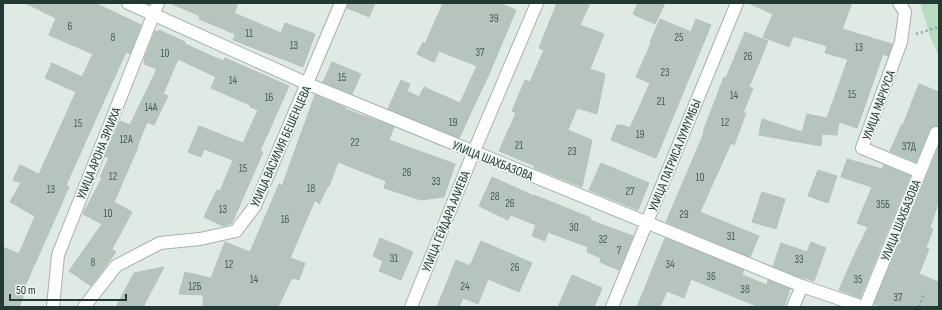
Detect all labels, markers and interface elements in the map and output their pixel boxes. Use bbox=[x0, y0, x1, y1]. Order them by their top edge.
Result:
house number: 39 bbox=[489, 12, 499, 25]
house number: 6 bbox=[68, 20, 73, 33]
house number: 11 bbox=[245, 27, 253, 40]
house number: 8 bbox=[111, 31, 116, 44]
house number: 25 bbox=[675, 31, 683, 44]
house number: 13 bbox=[290, 39, 299, 52]
house number: 13 bbox=[855, 41, 864, 54]
house number: 37 bbox=[475, 46, 485, 59]
house number: 10 bbox=[161, 47, 169, 60]
house number: 26 bbox=[743, 50, 753, 63]
house number: 23 bbox=[660, 66, 670, 79]
street label: УЛИЦА МАРКУСА bbox=[859, 68, 899, 142]
house number: 15 bbox=[338, 71, 346, 84]
house number: 14 bbox=[229, 74, 238, 87]
street label: УЛИЦА ВАСИЛИЯ БЕШЕНЦЕВА bbox=[247, 83, 315, 209]
house number: 15 bbox=[848, 88, 856, 101]
house number: 14 bbox=[730, 89, 739, 102]
house number: 16 bbox=[265, 91, 274, 104]
house number: 21 bbox=[657, 95, 665, 108]
street label: УЛИЦА ПАТРИСА ЛУМУМБЫ bbox=[645, 97, 705, 214]
house number: 14А bbox=[144, 101, 158, 114]
street label: УЛИЦА АРОНА ЭРЛИХА bbox=[73, 105, 125, 202]
house number: 19 bbox=[449, 116, 457, 129]
house number: 12 bbox=[721, 116, 730, 129]
house number: 15 bbox=[74, 117, 82, 130]
house number: 19 bbox=[636, 128, 644, 141]
house number: 12А bbox=[119, 133, 133, 146]
house number: 22 bbox=[350, 136, 360, 149]
street label: УЛИЦА ШАХБАЗОВА bbox=[450, 137, 536, 185]
house number: 21 bbox=[515, 139, 523, 152]
house number: 37Д bbox=[902, 140, 917, 153]
house number: 23 bbox=[567, 145, 577, 158]
house number: 15 bbox=[239, 162, 247, 175]
house number: 26 bbox=[402, 166, 412, 179]
street label: УЛИЦА ГЕЙДАРА АЛИЕВА bbox=[418, 168, 474, 274]
house number: 12 bbox=[109, 170, 118, 183]
house number: 10 bbox=[696, 171, 704, 184]
house number: 33 bbox=[431, 175, 441, 188]
street label: УЛИЦА ШАХБАЗОВА bbox=[877, 177, 925, 263]
house number: 18 bbox=[307, 182, 316, 195]
house number: 13 bbox=[47, 183, 56, 196]
house number: 27 bbox=[626, 185, 635, 198]
house number: 28 bbox=[490, 190, 500, 203]
house number: 26 bbox=[505, 197, 515, 210]
house number: 35Б bbox=[876, 198, 890, 211]
house number: 13 bbox=[219, 203, 228, 216]
house number: 10 bbox=[104, 207, 112, 220]
house number: 29 bbox=[679, 208, 689, 221]
house number: 16 bbox=[281, 213, 290, 226]
house number: 30 bbox=[569, 221, 579, 234]
house number: 31 bbox=[727, 230, 735, 243]
house number: 32 bbox=[598, 233, 608, 246]
house number: 7 bbox=[617, 244, 622, 257]
house number: 31 bbox=[390, 252, 398, 265]
house number: 33 bbox=[794, 253, 804, 266]
house number: 8 bbox=[91, 256, 96, 269]
house number: 12 bbox=[225, 258, 234, 271]
house number: 34 bbox=[665, 258, 675, 271]
house number: 26 bbox=[510, 261, 520, 274]
house number: 36 bbox=[706, 270, 716, 283]
house number: 14 bbox=[250, 273, 259, 286]
house number: 35 bbox=[853, 273, 863, 286]
scale bar bbox=[10, 276, 126, 302]
house number: 12Б bbox=[188, 280, 202, 293]
house number: 24 bbox=[460, 280, 470, 293]
text: 50 m bbox=[16, 283, 36, 298]
house number: 38 bbox=[740, 283, 750, 296]
house number: 37 bbox=[893, 291, 903, 304]

